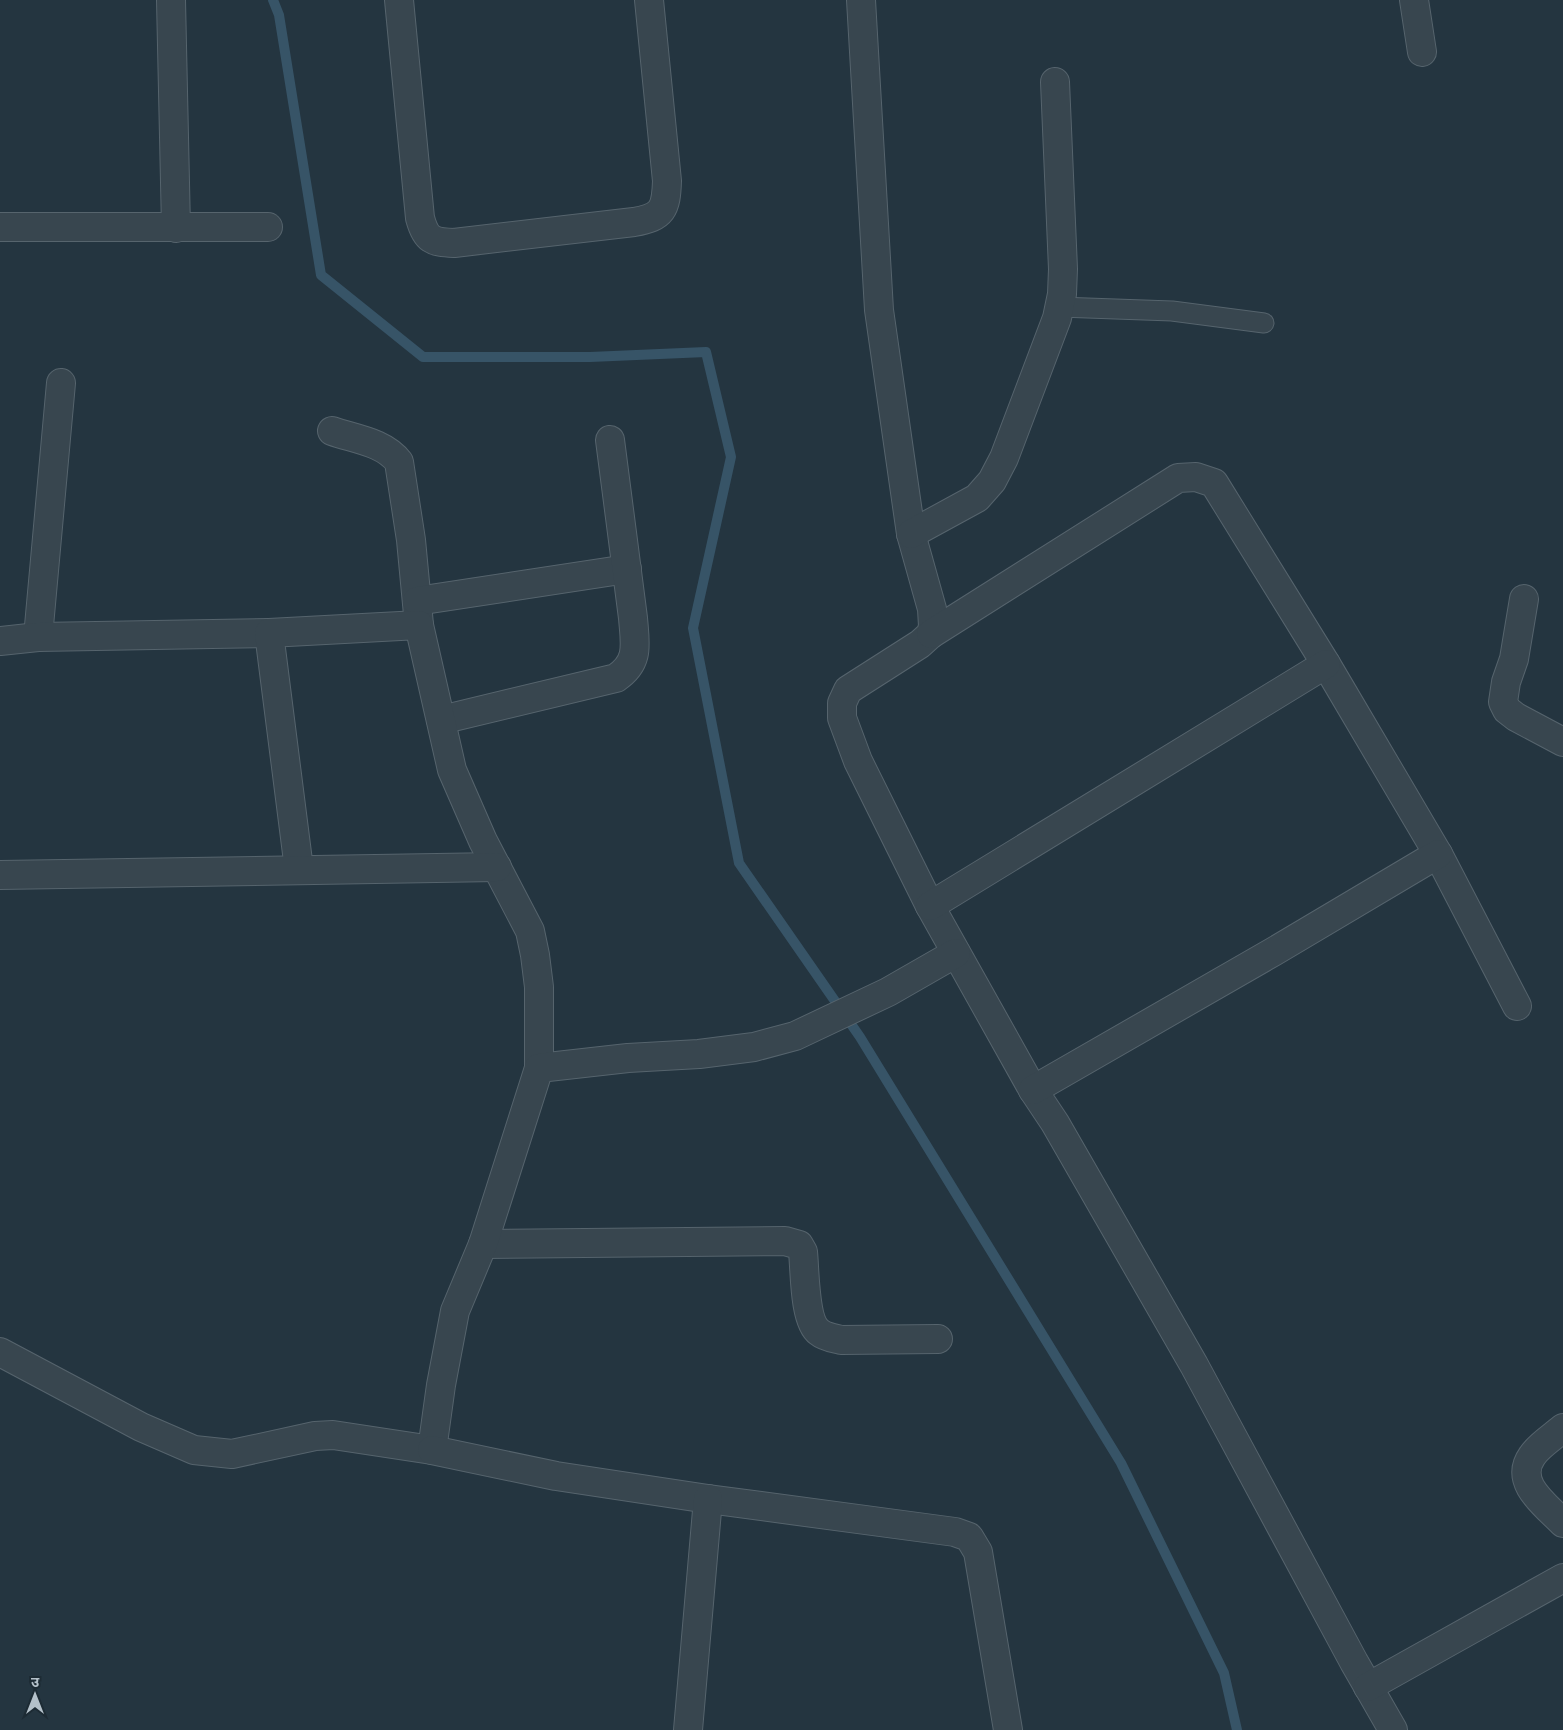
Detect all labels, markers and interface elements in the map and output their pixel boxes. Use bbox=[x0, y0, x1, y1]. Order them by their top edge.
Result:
north arrow bbox=[10, 1670, 60, 1720]
text: उ bbox=[31, 1673, 40, 1692]

